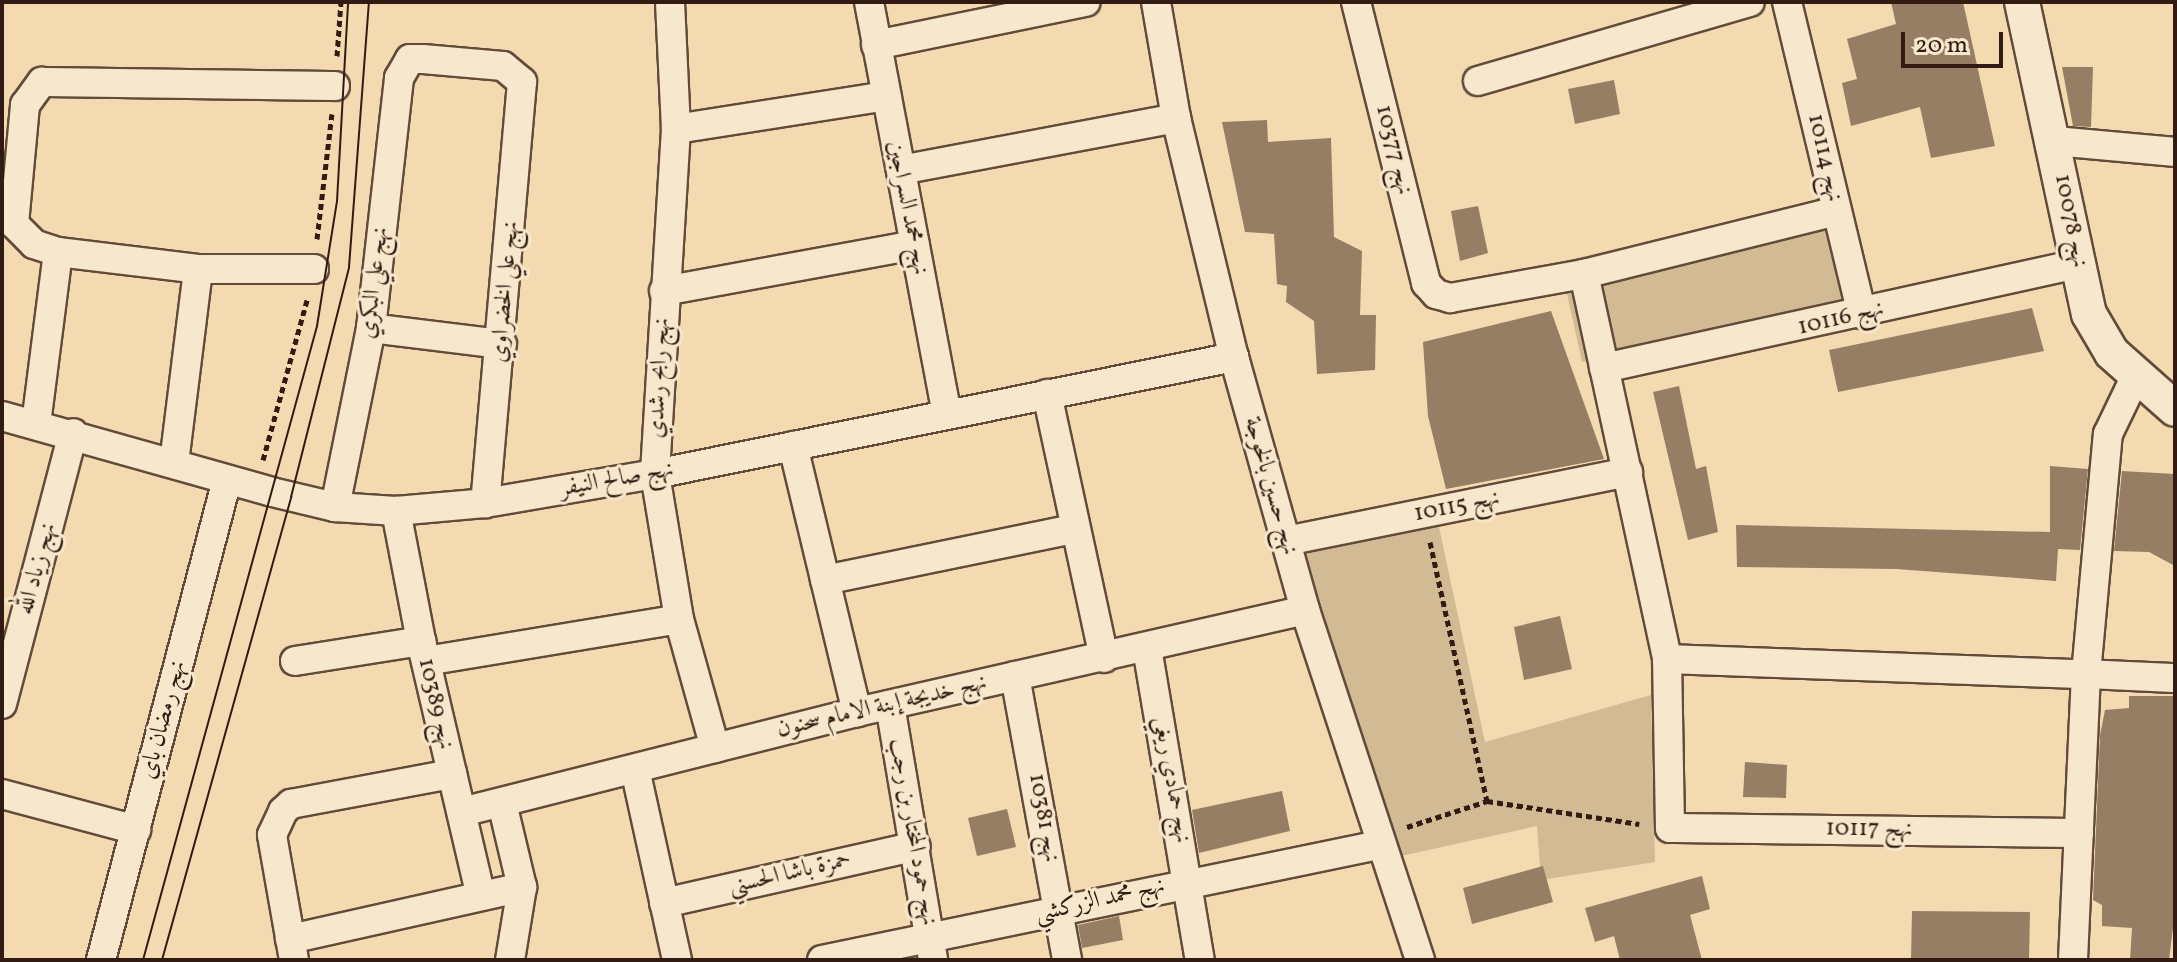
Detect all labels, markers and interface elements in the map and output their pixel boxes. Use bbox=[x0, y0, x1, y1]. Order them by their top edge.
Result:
scale bar bbox=[1905, 16, 2007, 66]
text: 20 m bbox=[1915, 29, 1968, 63]
street label: نهج 10377 bbox=[1368, 102, 1418, 198]
street label: نهج 10114 bbox=[1800, 111, 1848, 205]
street label: نهج محمد السراجين bbox=[880, 138, 934, 278]
street label: نهج 10078 bbox=[2047, 172, 2093, 270]
street label: نهج علي الخضراوي bbox=[485, 220, 527, 364]
street label: نهج علي البكري bbox=[354, 225, 396, 341]
street label: نهج 10116 bbox=[1795, 295, 1887, 343]
street label: نهج رابح رشدي bbox=[642, 317, 678, 439]
street label: نهج حسين بالخوجة bbox=[1237, 414, 1303, 558]
street label: نهج صالح النيفر bbox=[558, 456, 676, 504]
street label: نهج 10115 bbox=[1412, 485, 1502, 529]
street label: نهج زياد الله bbox=[12, 520, 64, 618]
street label: نهج 10389 bbox=[411, 655, 459, 753]
street label: نهج رمضان باي bbox=[134, 658, 194, 782]
street label: نهج خديجة إبنة الامام سحنون bbox=[774, 669, 990, 745]
street label: نهج حمادي ريغي bbox=[1146, 714, 1196, 846]
street label: نهج حمود المختار بن رجب bbox=[881, 736, 943, 928]
street label: نهج 10381 bbox=[1021, 771, 1065, 865]
street label: نهج 10117 bbox=[1825, 815, 1913, 845]
street label: حمزة باشا الحسني bbox=[726, 846, 854, 902]
street label: نهج محمد الزركشي bbox=[1032, 872, 1168, 930]

